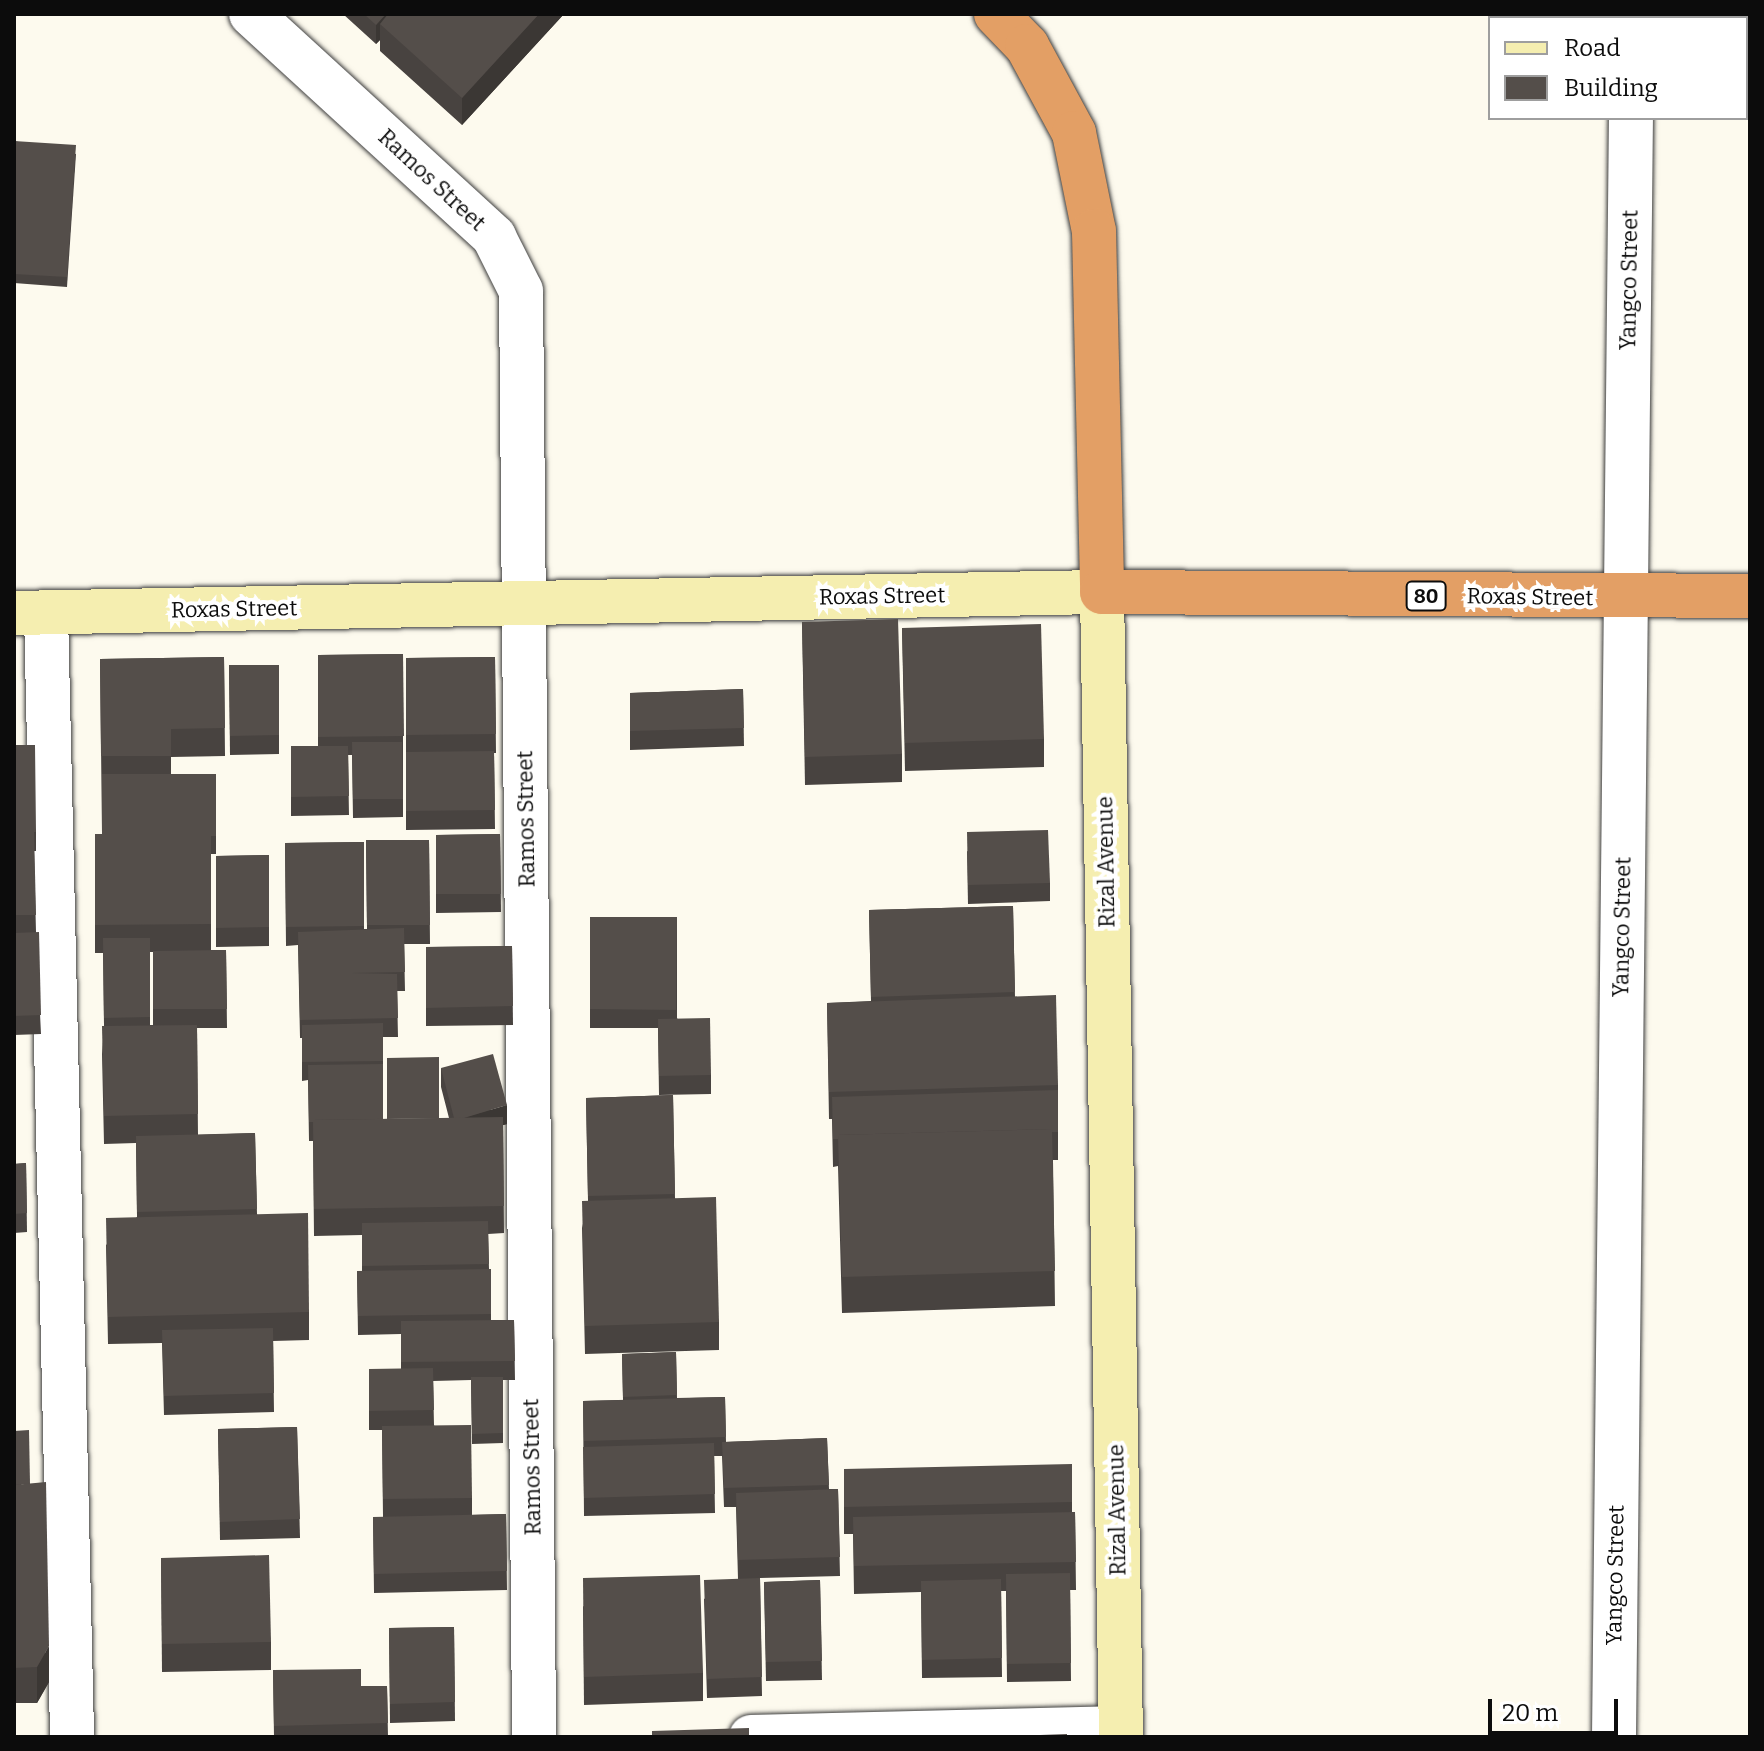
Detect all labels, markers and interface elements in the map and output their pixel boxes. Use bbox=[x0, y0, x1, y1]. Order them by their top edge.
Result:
legend bbox=[1488, 16, 1748, 120]
text: Road bbox=[1564, 34, 1620, 62]
text: Building bbox=[1564, 74, 1658, 102]
street label: Ramos Street bbox=[373, 124, 491, 236]
street label: Yangco Street bbox=[1615, 210, 1643, 350]
road number: 80 bbox=[1404, 580, 1448, 612]
street label: Roxas Street bbox=[819, 582, 945, 610]
street label: Roxas Street bbox=[1467, 583, 1593, 611]
street label: Roxas Street bbox=[171, 595, 297, 623]
street label: Ramos Street bbox=[512, 750, 540, 888]
street label: Rizal Avenue bbox=[1092, 796, 1120, 928]
street label: Yangco Street bbox=[1608, 857, 1636, 997]
street label: Ramos Street bbox=[518, 1398, 546, 1536]
street label: Rizal Avenue bbox=[1103, 1444, 1131, 1576]
street label: Yangco Street bbox=[1601, 1505, 1629, 1645]
scale bar bbox=[1492, 1683, 1622, 1733]
text: 20 m bbox=[1502, 1699, 1558, 1727]

